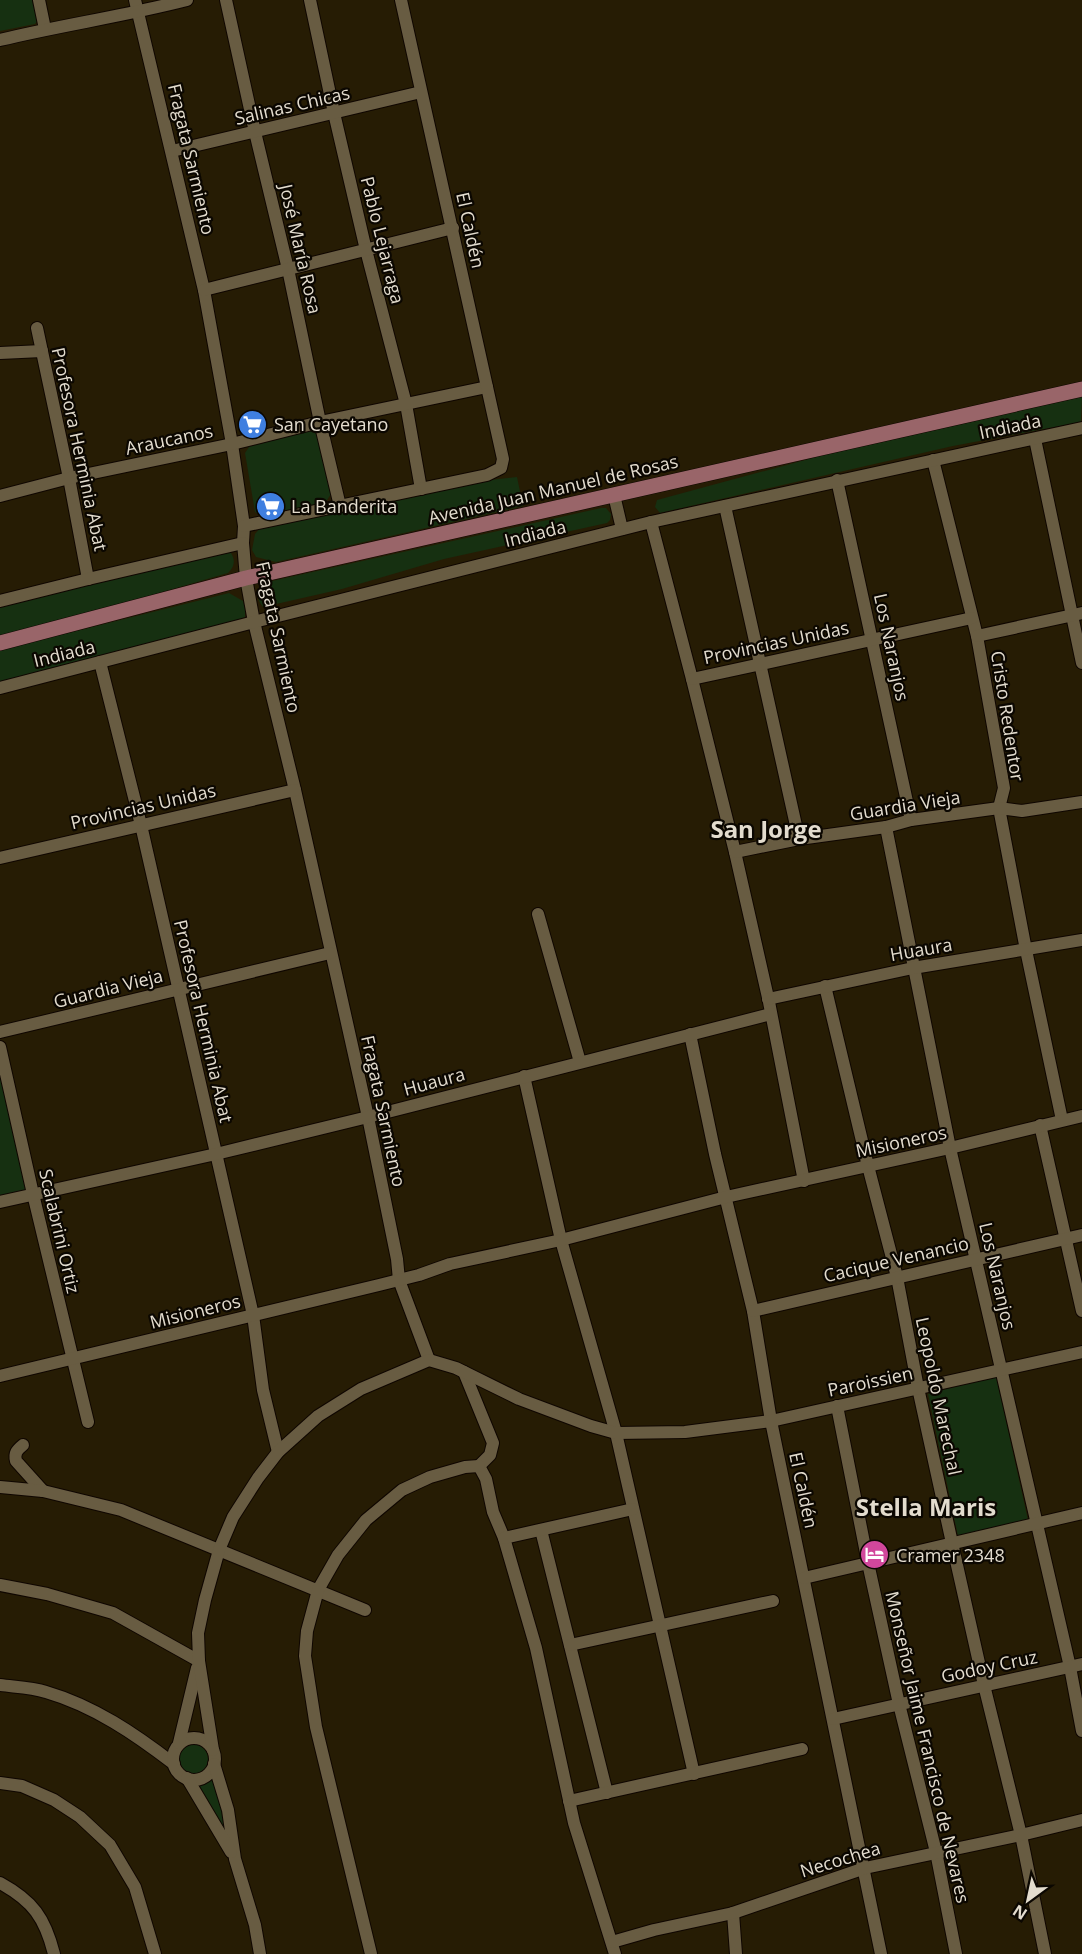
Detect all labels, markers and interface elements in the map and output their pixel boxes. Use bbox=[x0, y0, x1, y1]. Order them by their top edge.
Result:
street label: Salinas Chicas bbox=[232, 80, 352, 130]
street label: Fragata Sarmiento bbox=[163, 81, 221, 237]
street label: Pablo Lejarraga bbox=[356, 174, 410, 306]
street label: José María Rosa bbox=[274, 180, 328, 316]
street label: El Caldén bbox=[451, 190, 491, 270]
street label: Profesora Herminia Abat bbox=[47, 345, 113, 553]
supermarket icon: San Cayetano bbox=[237, 408, 269, 440]
street label: Indiada bbox=[977, 408, 1043, 444]
place label: San Cayetano bbox=[274, 412, 388, 436]
street label: Araucanos bbox=[123, 418, 215, 460]
street label: Avenida Juan Manuel de Rosas bbox=[426, 449, 680, 529]
supermarket icon: La Banderita bbox=[254, 490, 286, 522]
place label: La Banderita bbox=[291, 494, 397, 518]
street label: Indiada bbox=[502, 514, 568, 552]
street label: Fragata Sarmiento bbox=[251, 559, 307, 715]
street label: Los Naranjos bbox=[869, 591, 915, 703]
street label: Provincias Unidas bbox=[701, 615, 851, 669]
street label: Indiada bbox=[31, 634, 97, 672]
street label: Cristo Redentor bbox=[986, 649, 1030, 784]
street label: Provincias Unidas bbox=[68, 778, 218, 834]
street label: Guardia Vieja bbox=[848, 784, 962, 826]
district label: San Jorge bbox=[710, 812, 822, 845]
street label: Profesora Herminia Abat bbox=[169, 917, 239, 1125]
street label: Huaura bbox=[888, 932, 954, 966]
street label: Guardia Vieja bbox=[51, 963, 165, 1013]
street label: Fragata Sarmiento bbox=[356, 1033, 412, 1189]
street label: Huaura bbox=[401, 1061, 467, 1101]
street label: Misioneros bbox=[853, 1120, 949, 1162]
street label: Scalabrini Ortiz bbox=[34, 1166, 86, 1296]
street label: Los Naranjos bbox=[974, 1220, 1022, 1332]
street label: Cacique Venancio bbox=[821, 1231, 971, 1287]
street label: Misioneros bbox=[147, 1288, 243, 1334]
street label: Leopoldo Marechal bbox=[911, 1315, 967, 1477]
street label: Paroissien bbox=[825, 1360, 915, 1402]
street label: El Caldén bbox=[784, 1450, 824, 1530]
district label: Stella Maris bbox=[856, 1490, 996, 1523]
hotel icon: Cramer 2348 bbox=[859, 1539, 891, 1571]
place label: Cramer 2348 bbox=[896, 1543, 1005, 1567]
street label: Monseñor Jaime Francisco de Nevares bbox=[880, 1589, 976, 1905]
street label: Godoy Cruz bbox=[939, 1644, 1039, 1688]
street label: Necochea bbox=[797, 1835, 883, 1883]
north arrow bbox=[998, 1870, 1058, 1930]
text: N bbox=[1008, 1900, 1031, 1925]

